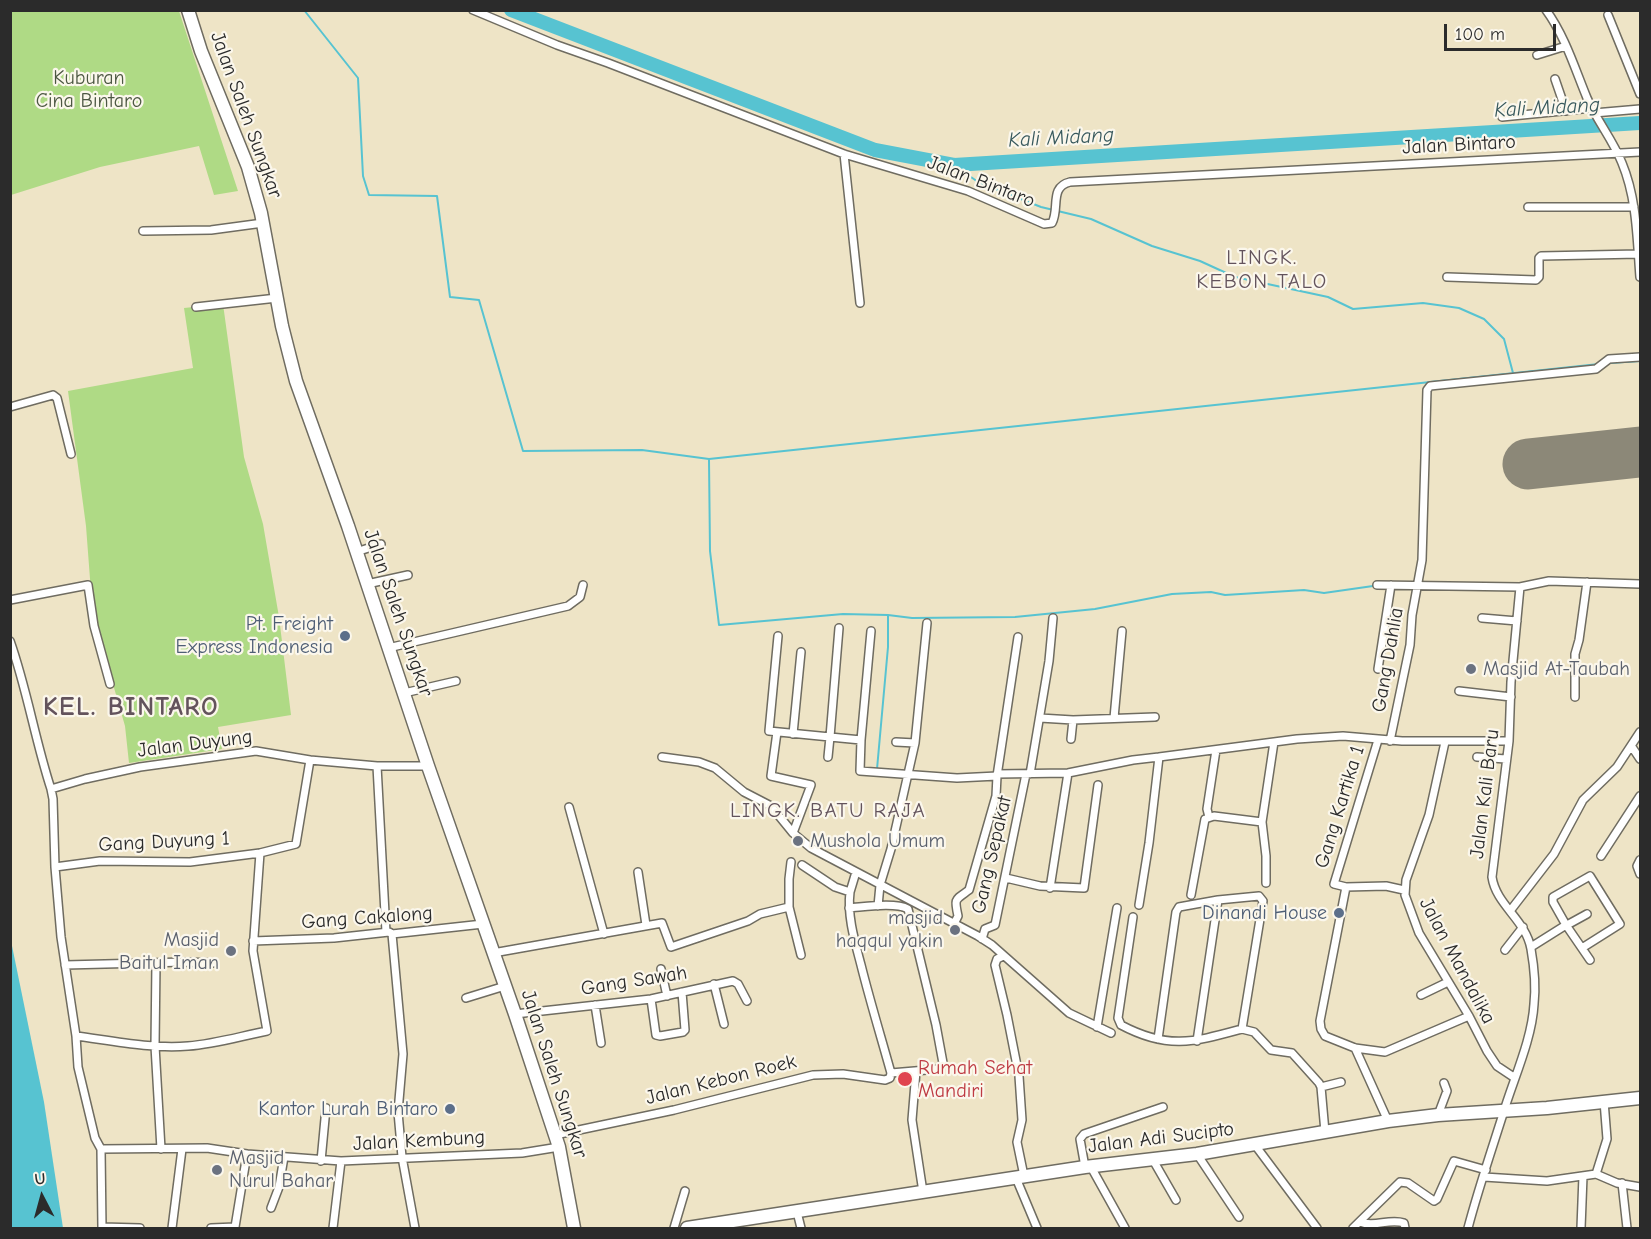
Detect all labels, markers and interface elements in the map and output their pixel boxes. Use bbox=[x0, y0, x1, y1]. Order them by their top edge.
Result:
scale bar bbox=[1447, 12, 1560, 50]
text: 100 m bbox=[1455, 24, 1505, 45]
street label: Jalan Saleh Sungkar bbox=[205, 28, 287, 202]
park label: Kuburan Cina Bintaro bbox=[36, 66, 142, 113]
water label: Kali Midang bbox=[1493, 93, 1601, 123]
water label: Kali Midang bbox=[1007, 123, 1115, 153]
street label: Jalan Bintaro bbox=[1402, 130, 1516, 160]
street label: Jalan Bintaro bbox=[924, 150, 1038, 214]
district label: LINGK. KEBON TALO bbox=[1196, 245, 1328, 295]
street label: Jalan Saleh Sungkar bbox=[358, 526, 438, 700]
street label: Gang Dahlia bbox=[1367, 606, 1409, 714]
place label: Pt. Freight Express Indonesia bbox=[176, 612, 333, 659]
marker: Pt. Freight Express Indonesia bbox=[338, 629, 352, 643]
place label: Masjid At-Taubah bbox=[1483, 657, 1630, 681]
marker: Masjid At-Taubah bbox=[1464, 662, 1478, 676]
district label: KEL. BINTARO bbox=[43, 692, 219, 724]
street label: Jalan Duyung bbox=[136, 725, 254, 763]
street label: Jalan Kali Baru bbox=[1465, 728, 1505, 860]
street label: Gang Kartika 1 bbox=[1310, 743, 1370, 871]
street label: Gang Sepakat bbox=[967, 794, 1017, 916]
district label: LINGK. BATU RAJA bbox=[730, 798, 926, 824]
street label: Gang Duyung 1 bbox=[98, 827, 230, 857]
place label: Mushola Umum bbox=[810, 829, 945, 853]
marker: Mushola Umum bbox=[791, 834, 805, 848]
street label: Jalan Mandalika bbox=[1414, 894, 1500, 1028]
street label: Gang Cakalong bbox=[300, 901, 434, 935]
place label: Dinandi House bbox=[1202, 901, 1327, 925]
place label: masjid haqqul yakin bbox=[836, 906, 943, 953]
marker: Dinandi House bbox=[1332, 906, 1346, 920]
marker: masjid haqqul yakin bbox=[948, 923, 962, 937]
place label: Masjid Baitul Iman bbox=[119, 928, 219, 975]
marker: Masjid Baitul Iman bbox=[224, 944, 238, 958]
street label: Gang Sawah bbox=[579, 961, 689, 1001]
street label: Jalan Saleh Sungkar bbox=[515, 987, 593, 1161]
street label: Jalan Kebon Roek bbox=[643, 1050, 799, 1110]
place label: Rumah Sehat Mandiri bbox=[918, 1056, 1032, 1103]
marker: Rumah Sehat Mandiri bbox=[896, 1070, 914, 1088]
place label: Kantor Lurah Bintaro bbox=[258, 1097, 438, 1121]
marker: Kantor Lurah Bintaro bbox=[443, 1102, 457, 1116]
street label: Jalan Adi Sucipto bbox=[1087, 1117, 1235, 1159]
street label: Jalan Kembung bbox=[352, 1126, 486, 1156]
place label: Masjid Nurul Bahar bbox=[229, 1146, 333, 1193]
marker: Masjid Nurul Bahar bbox=[210, 1163, 224, 1177]
north arrow bbox=[12, 1167, 72, 1227]
text: U bbox=[34, 1170, 46, 1189]

